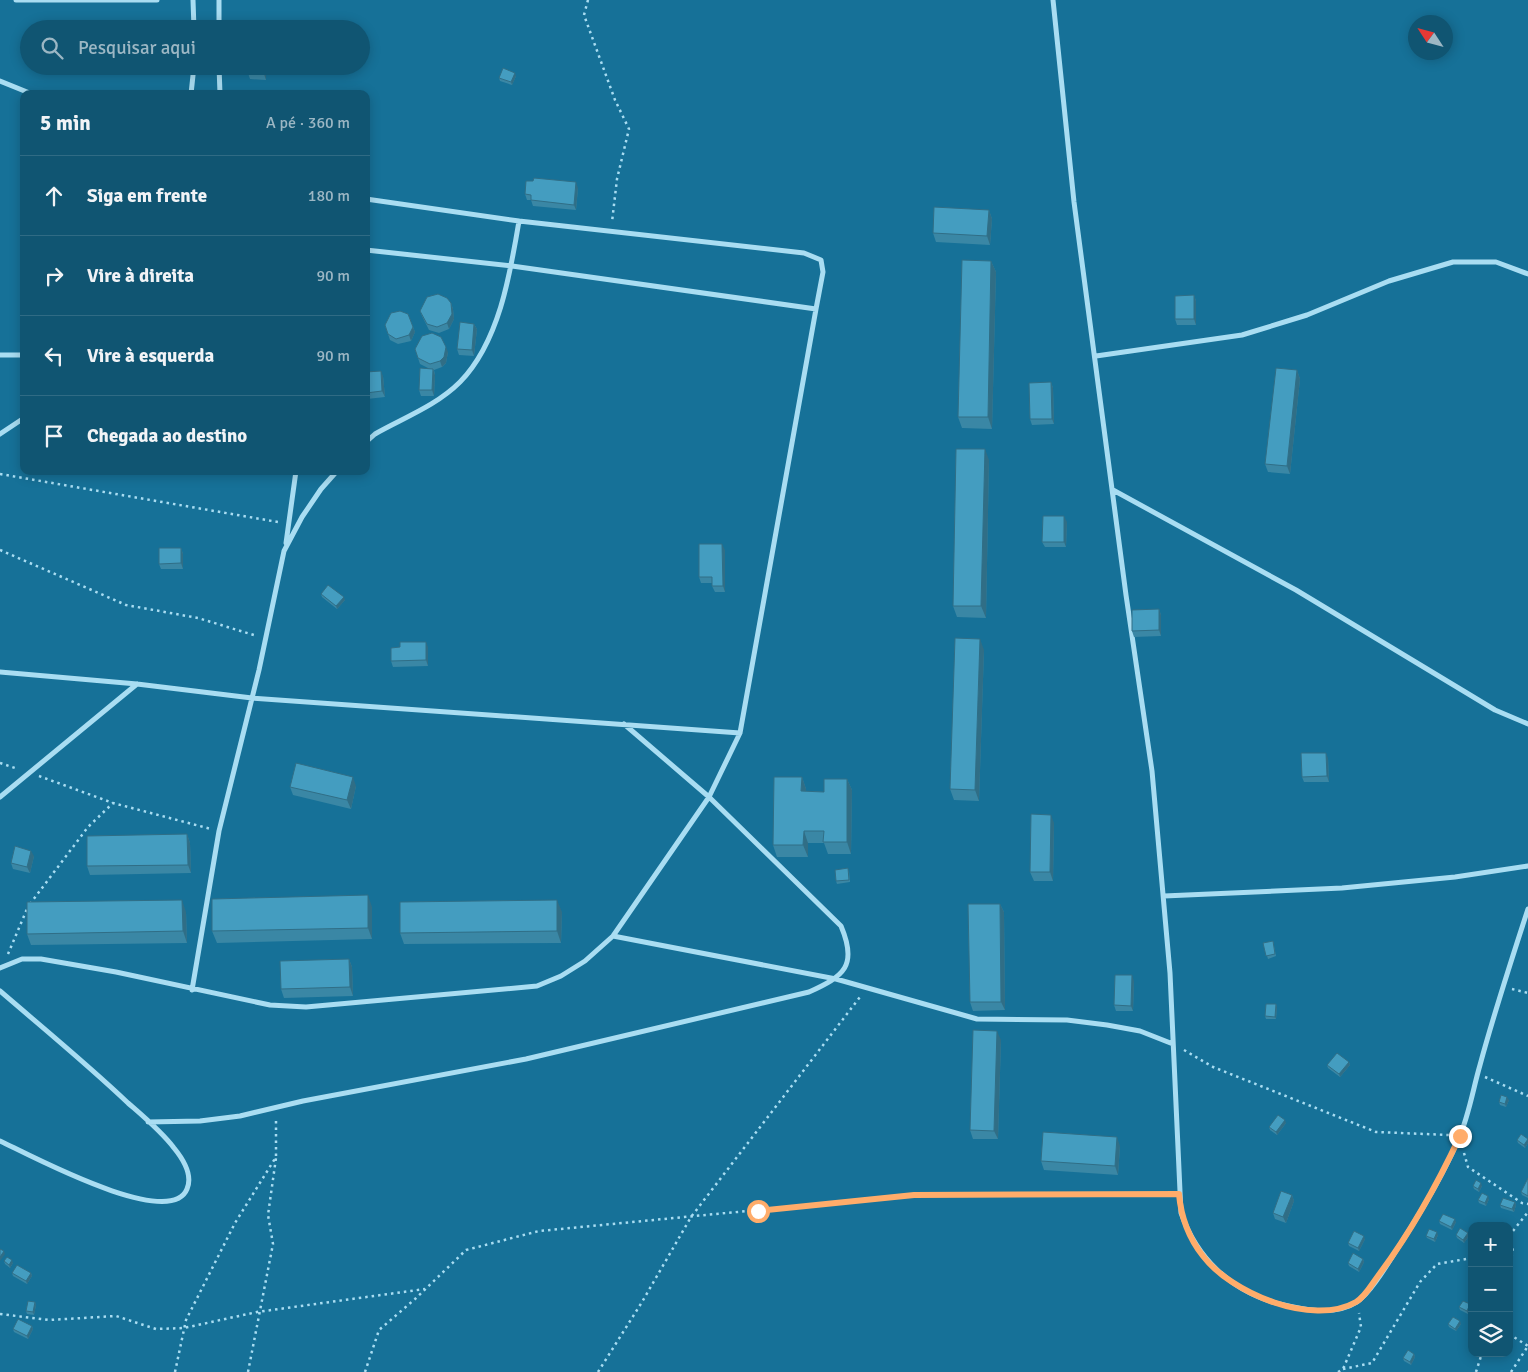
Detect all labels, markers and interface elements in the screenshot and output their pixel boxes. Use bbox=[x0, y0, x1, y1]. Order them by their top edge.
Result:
north arrow bbox=[1408, 15, 1453, 60]
search box bbox=[20, 20, 370, 75]
icon: search bbox=[38, 34, 66, 62]
text: Pesquisar aqui bbox=[78, 36, 196, 60]
text: 5 min bbox=[40, 110, 91, 136]
text: A pé · 360 m bbox=[266, 113, 350, 133]
icon: ahead bbox=[40, 182, 68, 210]
text: Siga em frente bbox=[87, 184, 207, 208]
text: 180 m bbox=[308, 186, 350, 206]
icon: right bbox=[40, 262, 68, 290]
text: Vire à direita bbox=[87, 264, 194, 288]
text: 90 m bbox=[316, 266, 350, 286]
icon: left bbox=[40, 342, 68, 370]
text: Vire à esquerda bbox=[87, 344, 214, 368]
text: 90 m bbox=[316, 346, 350, 366]
icon: arrive bbox=[40, 422, 68, 450]
text: Chegada ao destino bbox=[87, 424, 247, 448]
route end bbox=[1449, 1125, 1472, 1148]
route start bbox=[747, 1200, 770, 1223]
map controls bbox=[1468, 1222, 1513, 1357]
button: + bbox=[1468, 1222, 1513, 1267]
button: − bbox=[1468, 1267, 1513, 1312]
button: layers bbox=[1468, 1312, 1513, 1357]

